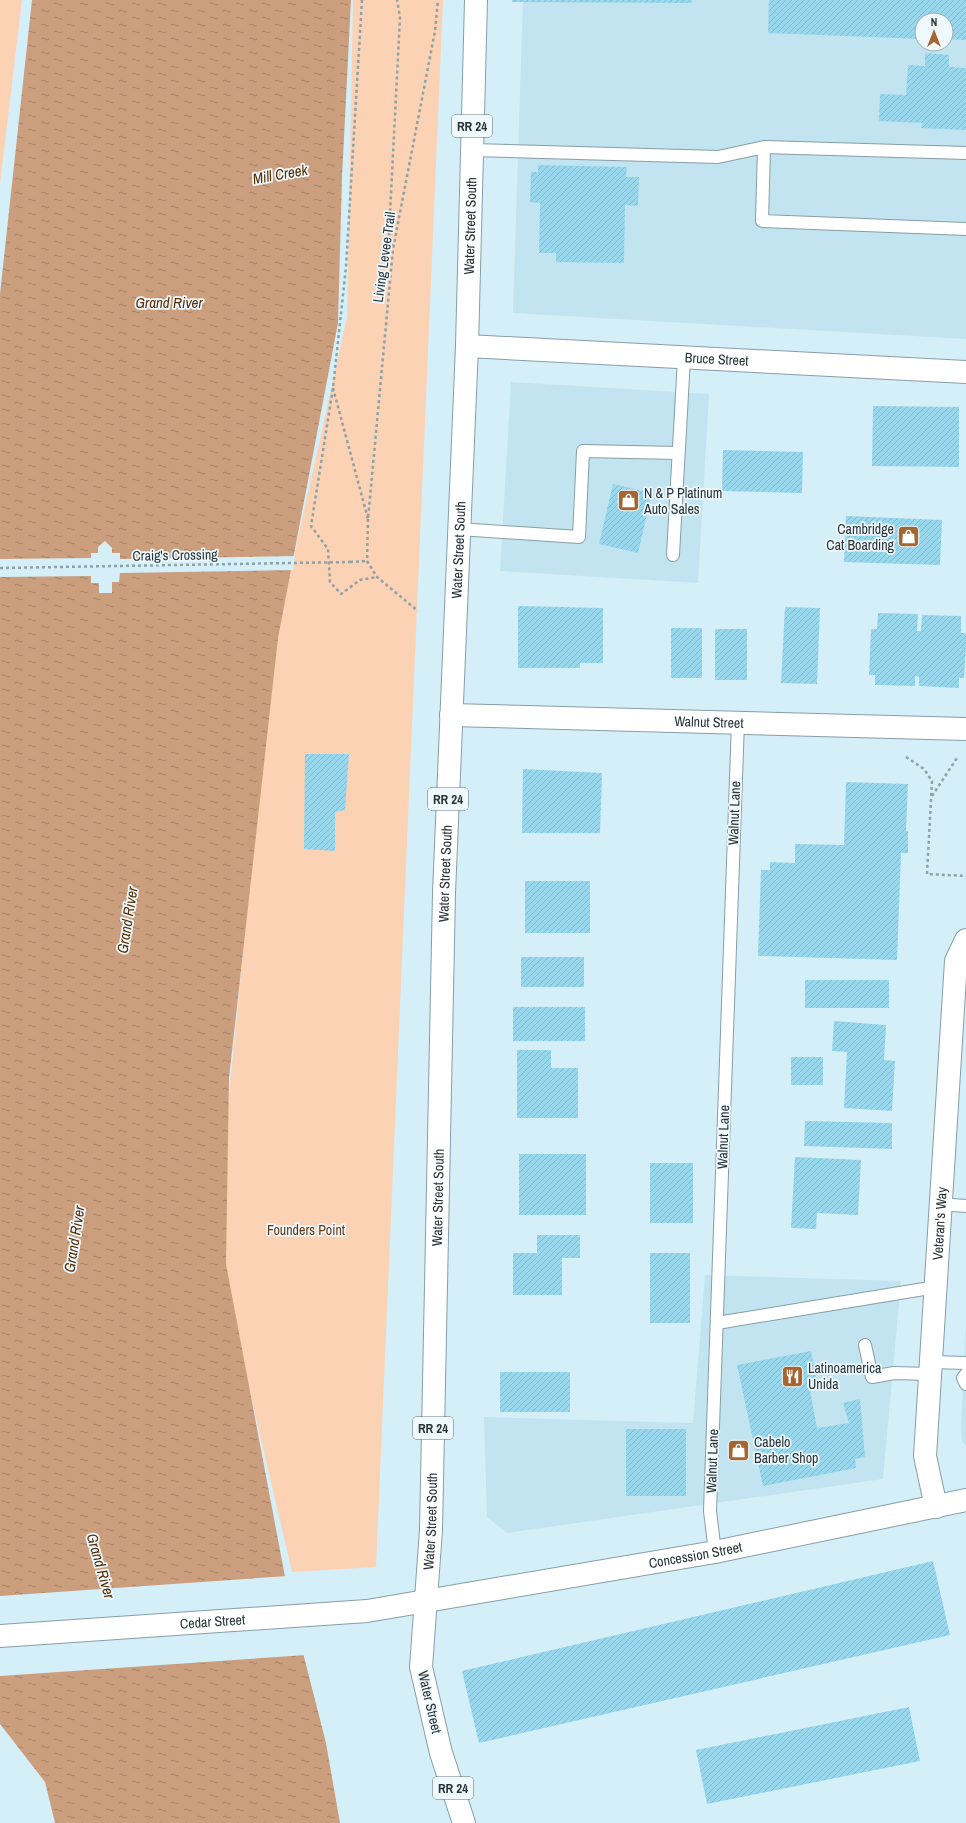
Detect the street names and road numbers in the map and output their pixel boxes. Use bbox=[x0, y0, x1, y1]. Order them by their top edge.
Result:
road number: RR 24 bbox=[452, 115, 492, 137]
street label: Water Street South bbox=[460, 177, 480, 275]
street label: Living Levee Trail bbox=[369, 211, 399, 303]
street label: Bruce Street bbox=[684, 348, 749, 370]
street label: Water Street South bbox=[447, 501, 469, 599]
street label: Craig's Crossing bbox=[132, 545, 218, 565]
street label: Walnut Street bbox=[674, 712, 744, 732]
street label: Walnut Lane bbox=[724, 781, 744, 845]
road number: RR 24 bbox=[428, 788, 468, 810]
street label: Water Street South bbox=[434, 824, 456, 922]
street label: Walnut Lane bbox=[713, 1105, 733, 1169]
street label: Water Street South bbox=[428, 1149, 448, 1246]
street label: Veteran's Way bbox=[928, 1186, 951, 1261]
road number: RR 24 bbox=[413, 1417, 453, 1439]
street label: Walnut Lane bbox=[702, 1429, 722, 1493]
street label: Water Street South bbox=[419, 1472, 441, 1571]
street label: Concession Street bbox=[647, 1538, 744, 1572]
street label: Cedar Street bbox=[179, 1610, 246, 1633]
street label: Water Street bbox=[414, 1669, 446, 1735]
road number: RR 24 bbox=[433, 1777, 473, 1799]

